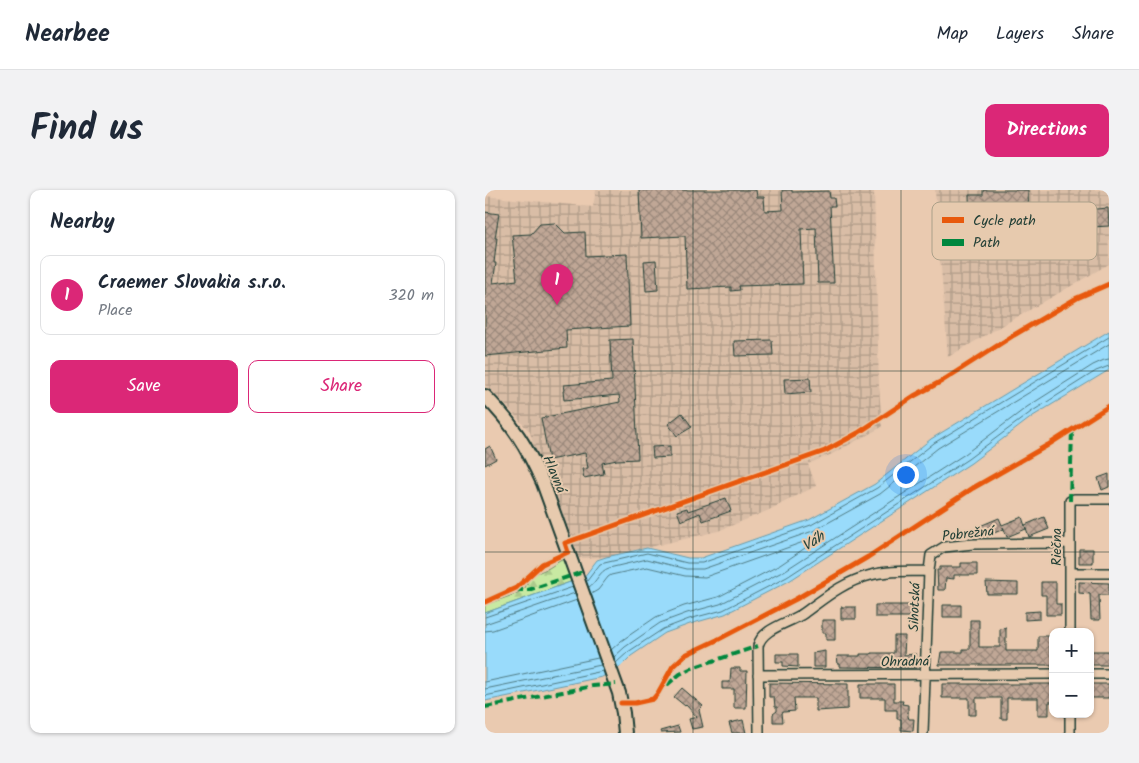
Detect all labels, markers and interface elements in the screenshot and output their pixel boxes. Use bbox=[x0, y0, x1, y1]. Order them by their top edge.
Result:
text: Nearbee bbox=[25, 15, 110, 54]
text: Map bbox=[937, 20, 968, 49]
text: Layers bbox=[996, 20, 1044, 49]
text: Share bbox=[1072, 20, 1114, 49]
text: Find us bbox=[30, 102, 143, 158]
button: Directions bbox=[985, 104, 1109, 157]
legend bbox=[932, 202, 1097, 260]
text: Nearby bbox=[50, 206, 115, 239]
text: Cycle path bbox=[973, 210, 1036, 232]
text: Path bbox=[973, 232, 1000, 254]
pin: 1 bbox=[541, 264, 573, 305]
text: Craemer Slovakia s.r.o. bbox=[98, 268, 286, 298]
text: 1 bbox=[65, 283, 69, 308]
text: 320 m bbox=[388, 283, 434, 308]
text: Place bbox=[98, 298, 132, 323]
button: Save bbox=[50, 360, 238, 413]
button: Share bbox=[248, 360, 435, 413]
street label: Hlavná bbox=[536, 452, 572, 498]
your location bbox=[893, 462, 919, 488]
street label: Pobrežná bbox=[941, 520, 997, 548]
water label: Váh bbox=[797, 524, 831, 558]
street label: Riečna bbox=[1046, 528, 1068, 566]
street label: Sihotská bbox=[903, 581, 927, 632]
map controls bbox=[1049, 628, 1094, 718]
button: + bbox=[1049, 628, 1094, 673]
street label: Ohradná bbox=[881, 651, 931, 673]
button: − bbox=[1049, 673, 1094, 718]

